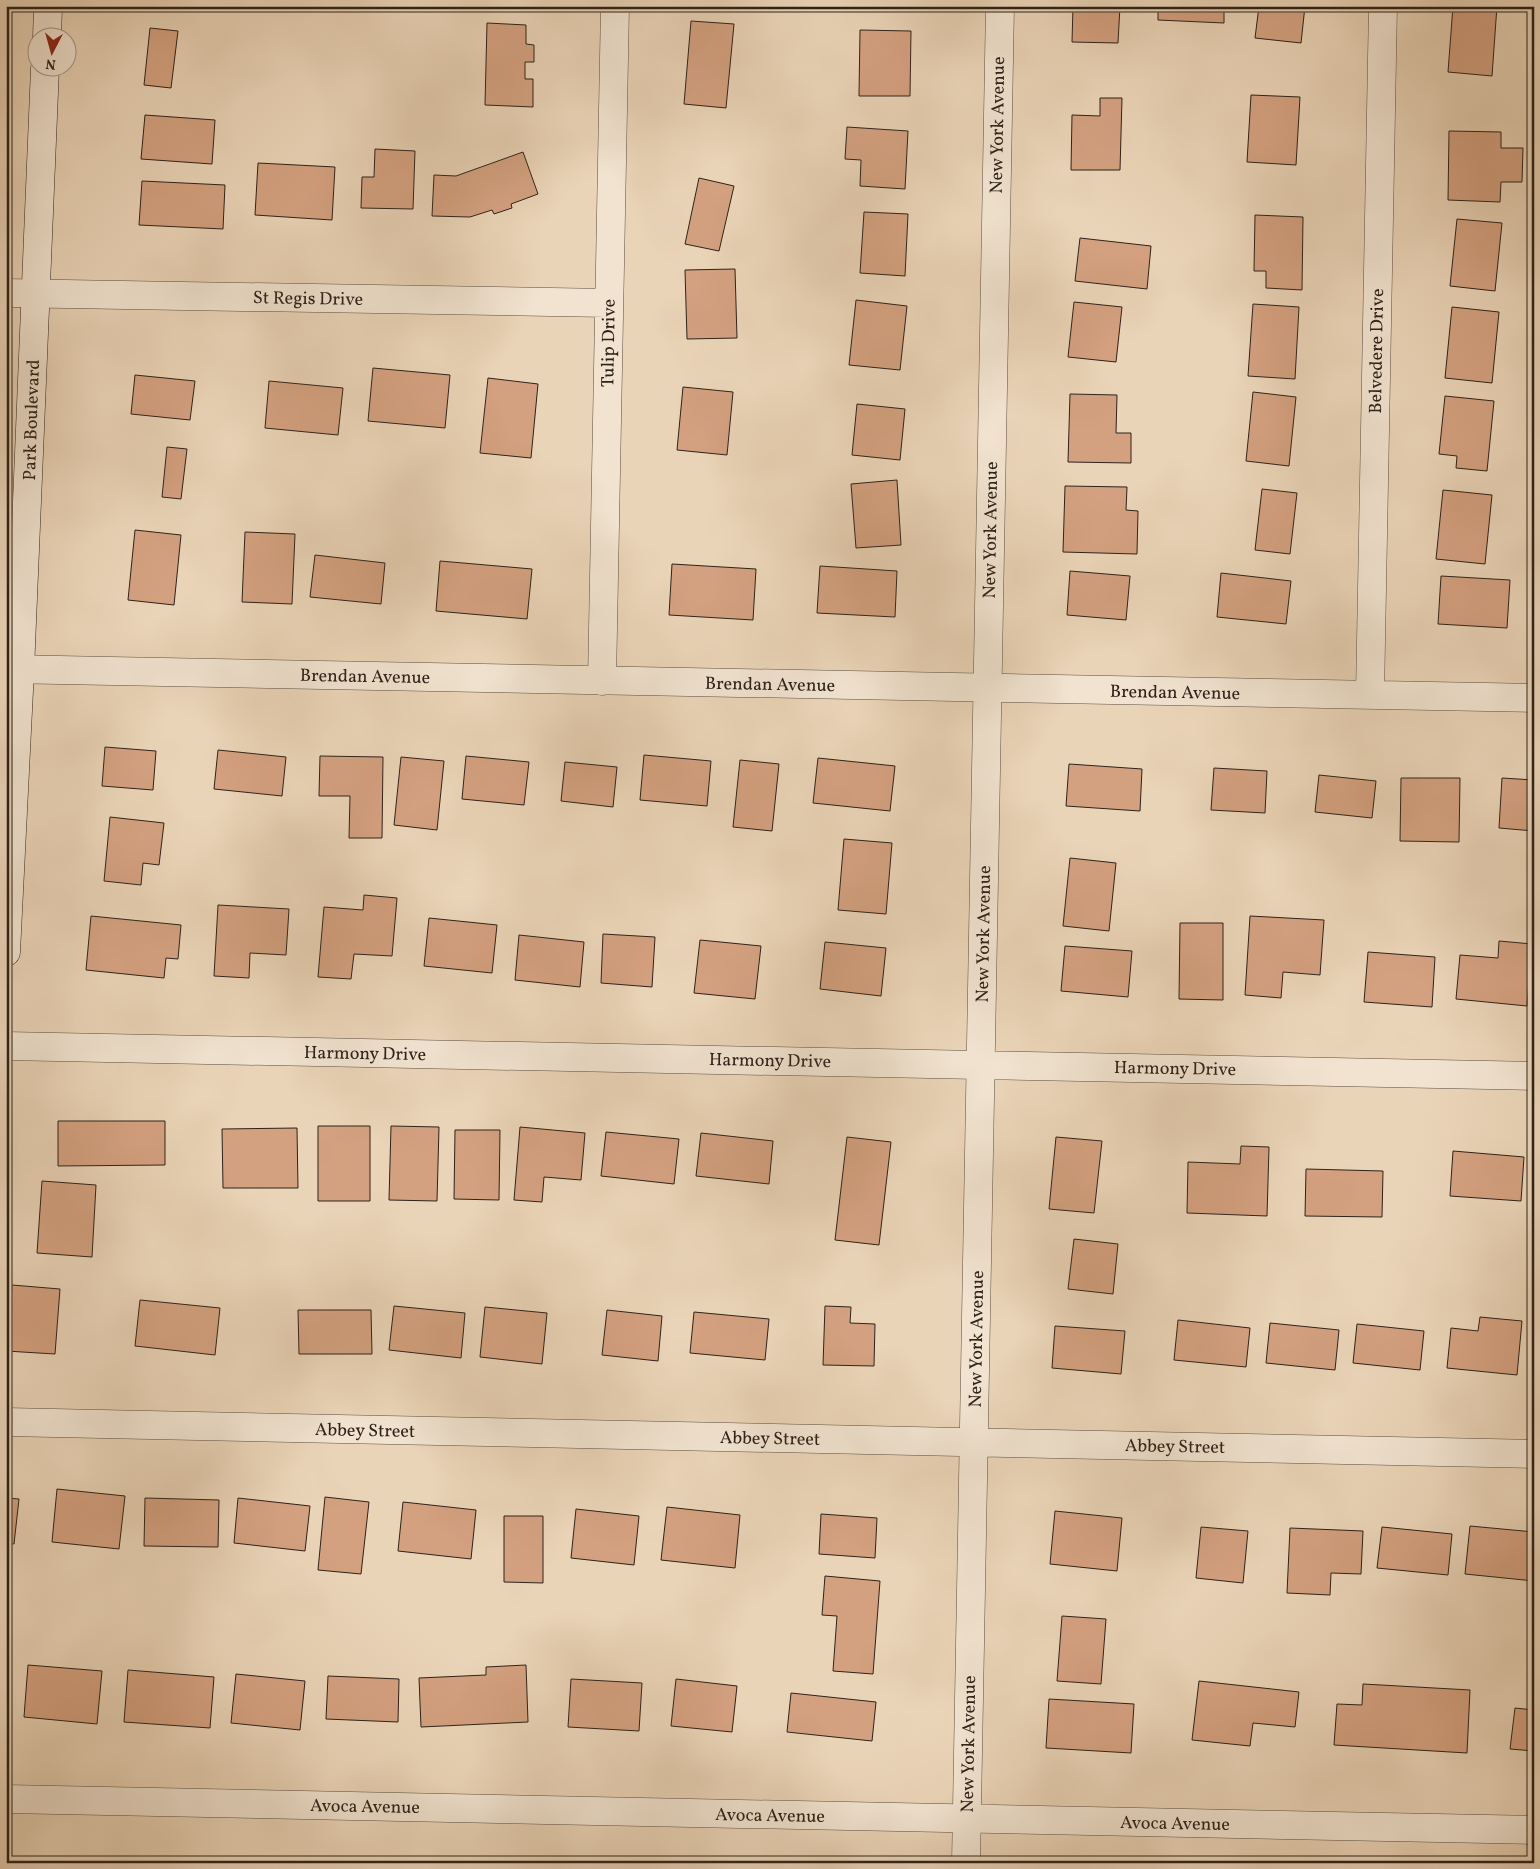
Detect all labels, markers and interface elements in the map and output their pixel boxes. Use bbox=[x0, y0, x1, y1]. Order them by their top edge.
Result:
north arrow bbox=[28, 28, 78, 78]
text: N bbox=[45, 53, 57, 73]
street label: New York Avenue bbox=[985, 56, 1012, 194]
street label: St Regis Drive bbox=[253, 286, 363, 313]
street label: Belvedere Drive bbox=[1364, 288, 1391, 414]
street label: Tulip Drive bbox=[596, 299, 623, 387]
street label: Park Boulevard bbox=[18, 359, 47, 481]
street label: New York Avenue bbox=[978, 461, 1005, 599]
street label: Brendan Avenue bbox=[300, 664, 430, 691]
street label: Brendan Avenue bbox=[705, 672, 835, 699]
street label: Brendan Avenue bbox=[1110, 680, 1240, 707]
street label: New York Avenue bbox=[971, 865, 998, 1003]
street label: Harmony Drive bbox=[304, 1041, 426, 1068]
street label: Harmony Drive bbox=[709, 1048, 831, 1075]
street label: Harmony Drive bbox=[1114, 1056, 1236, 1083]
street label: New York Avenue bbox=[964, 1270, 991, 1408]
street label: Abbey Street bbox=[315, 1418, 415, 1445]
street label: Abbey Street bbox=[720, 1426, 820, 1453]
street label: Abbey Street bbox=[1125, 1434, 1225, 1461]
street label: New York Avenue bbox=[956, 1675, 983, 1813]
street label: Avoca Avenue bbox=[310, 1794, 420, 1821]
street label: Avoca Avenue bbox=[715, 1803, 825, 1830]
street label: Avoca Avenue bbox=[1120, 1811, 1230, 1838]

